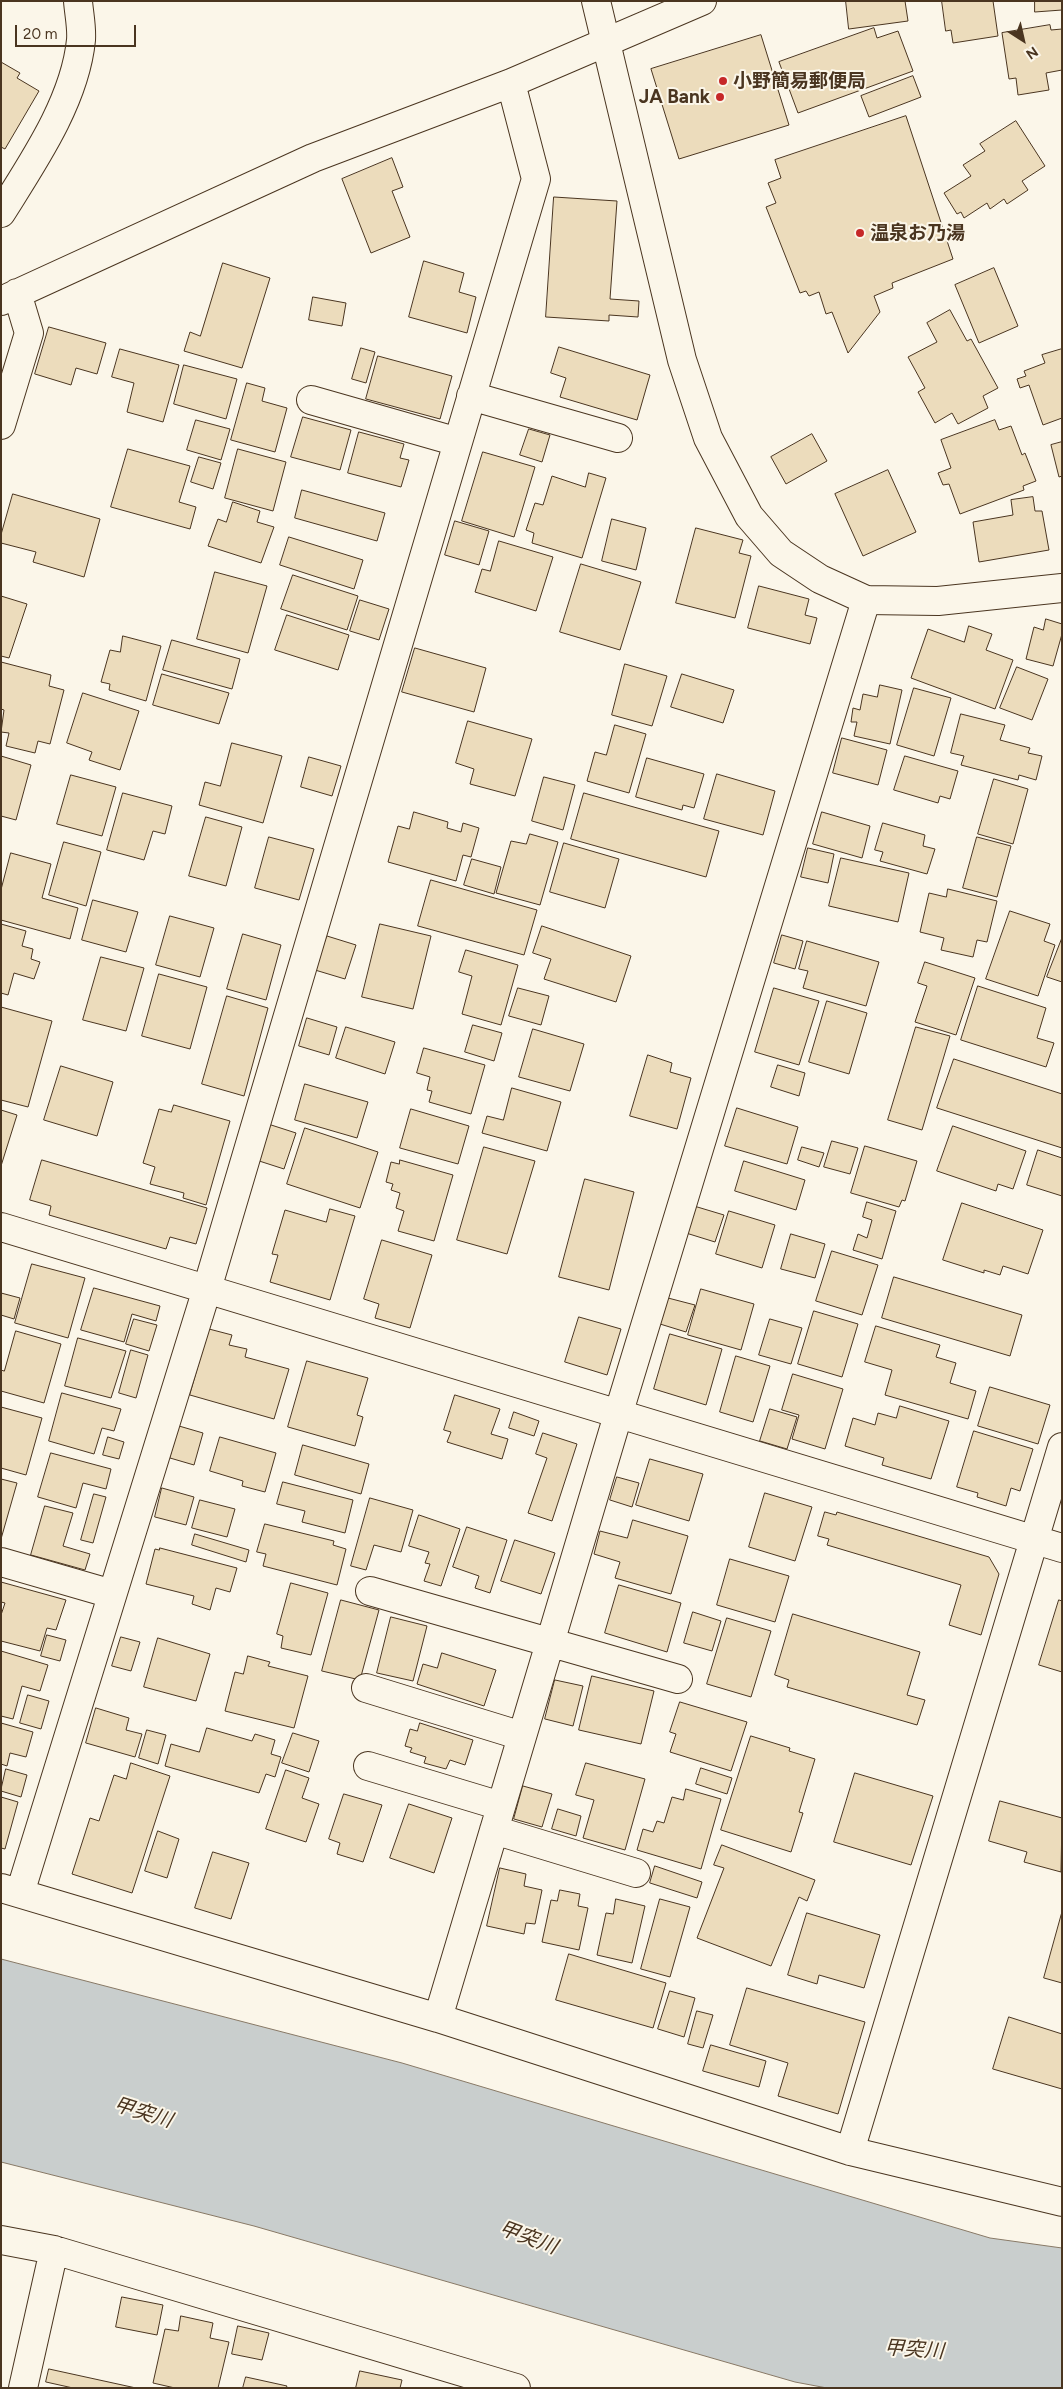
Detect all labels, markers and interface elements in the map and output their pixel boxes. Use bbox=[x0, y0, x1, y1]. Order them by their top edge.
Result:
scale bar bbox=[18, 15, 139, 47]
north arrow bbox=[998, 15, 1048, 65]
text: 20 m bbox=[23, 25, 57, 43]
text: N bbox=[1023, 43, 1041, 63]
place label: 小野簡易郵便局 bbox=[733, 70, 866, 92]
marker: 小野簡易郵便局 bbox=[717, 75, 729, 87]
place label: JA Bank bbox=[639, 86, 710, 108]
marker: JA Bank bbox=[714, 91, 726, 103]
place label: 温泉お乃湯 bbox=[870, 222, 965, 244]
marker: 温泉お乃湯 bbox=[854, 227, 866, 239]
water label: 甲突川 bbox=[111, 2093, 175, 2133]
water label: 甲突川 bbox=[496, 2216, 560, 2260]
water label: 甲突川 bbox=[883, 2336, 945, 2364]

